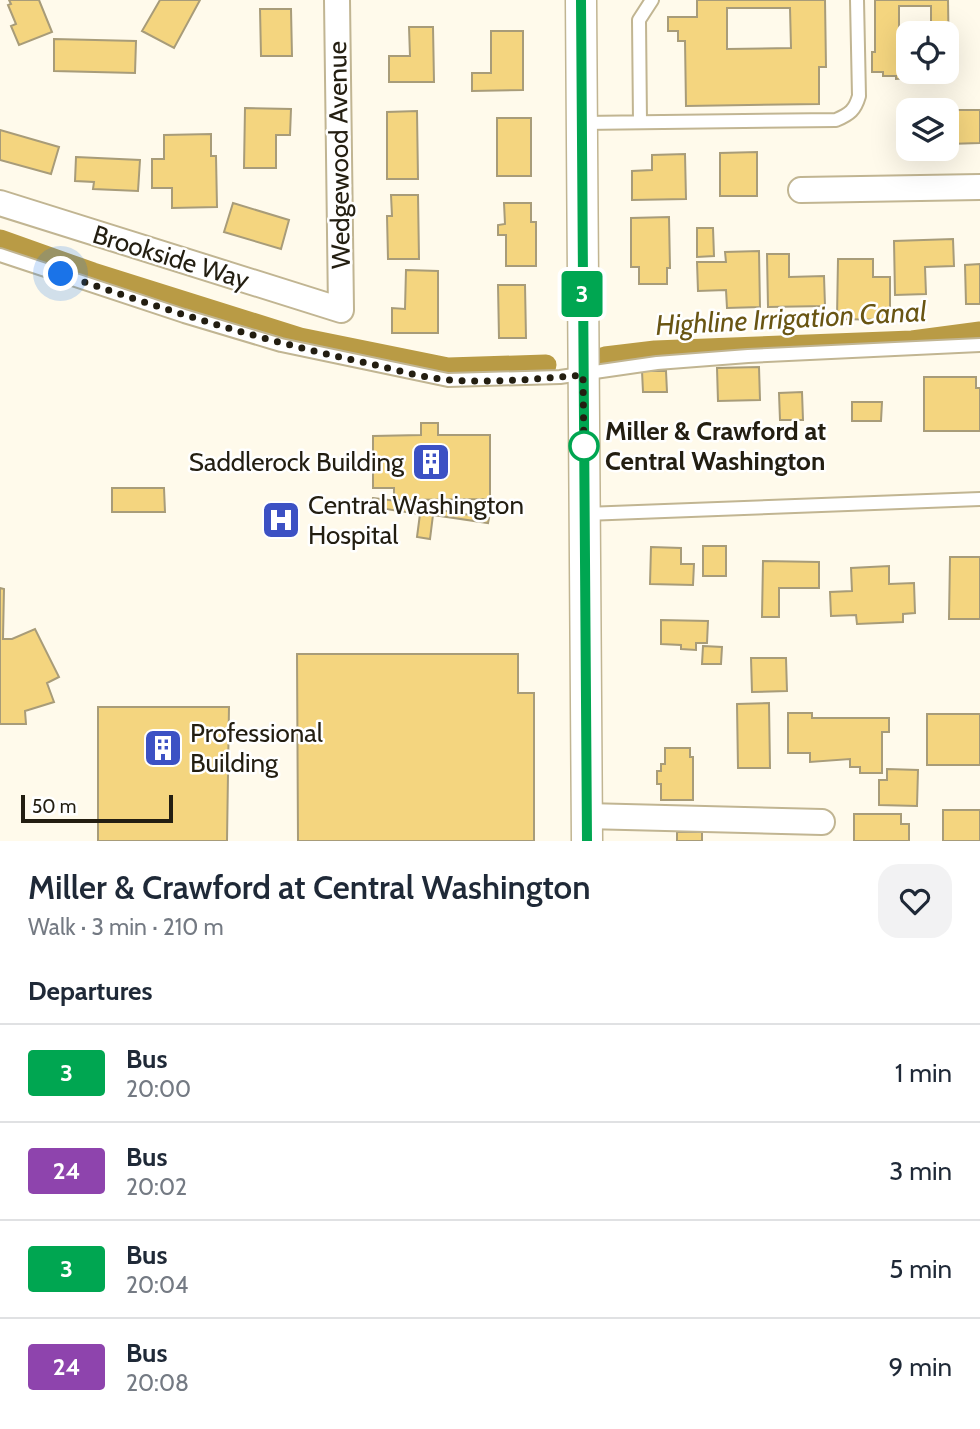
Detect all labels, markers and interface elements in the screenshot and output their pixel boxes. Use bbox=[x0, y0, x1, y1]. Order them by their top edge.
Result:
map controls bbox=[896, 21, 959, 161]
button: locate bbox=[896, 21, 959, 84]
street label: Wedgewood Avenue bbox=[321, 41, 357, 269]
button: layers bbox=[896, 98, 959, 161]
street label: Brookside Way bbox=[89, 218, 253, 296]
your location bbox=[43, 256, 78, 291]
line badge: 3 bbox=[559, 271, 605, 317]
text: 3 bbox=[576, 279, 588, 308]
water label: Highline Irrigation Canal bbox=[655, 294, 928, 342]
place label: Miller & Crawford at Central Washington bbox=[605, 415, 826, 477]
marker: Miller & Crawford at Central Washington bbox=[569, 431, 599, 461]
building icon: Saddlerock Building bbox=[410, 441, 452, 483]
place label: Saddlerock Building bbox=[189, 446, 405, 478]
place label: Central Washington Hospital bbox=[308, 489, 524, 551]
hospital icon: Central Washington Hospital bbox=[260, 499, 302, 541]
place label: Professional Building bbox=[190, 717, 323, 779]
building icon: Professional Building bbox=[142, 727, 184, 769]
scale bar bbox=[21, 792, 173, 824]
text: 50 m bbox=[32, 795, 76, 818]
button: heart bbox=[878, 864, 952, 938]
text: Miller & Crawford at Central Washington bbox=[28, 867, 590, 907]
text: Walk · 3 min · 210 m bbox=[28, 913, 224, 941]
text: Departures bbox=[28, 975, 152, 1007]
text: Bus bbox=[126, 1043, 167, 1075]
text: 1 min bbox=[895, 1057, 952, 1089]
text: 3 bbox=[60, 1058, 73, 1087]
text: 20:00 bbox=[126, 1075, 191, 1103]
text: Bus bbox=[126, 1141, 167, 1173]
text: 3 min bbox=[889, 1155, 952, 1187]
text: 24 bbox=[53, 1156, 80, 1185]
text: 20:02 bbox=[126, 1173, 187, 1201]
text: Bus bbox=[126, 1239, 167, 1271]
text: 5 min bbox=[889, 1253, 952, 1285]
text: 3 bbox=[60, 1254, 73, 1283]
text: 20:04 bbox=[126, 1271, 188, 1299]
text: Bus bbox=[126, 1337, 167, 1369]
text: 9 min bbox=[889, 1351, 952, 1383]
text: 24 bbox=[53, 1352, 80, 1381]
text: 20:08 bbox=[126, 1369, 189, 1397]

